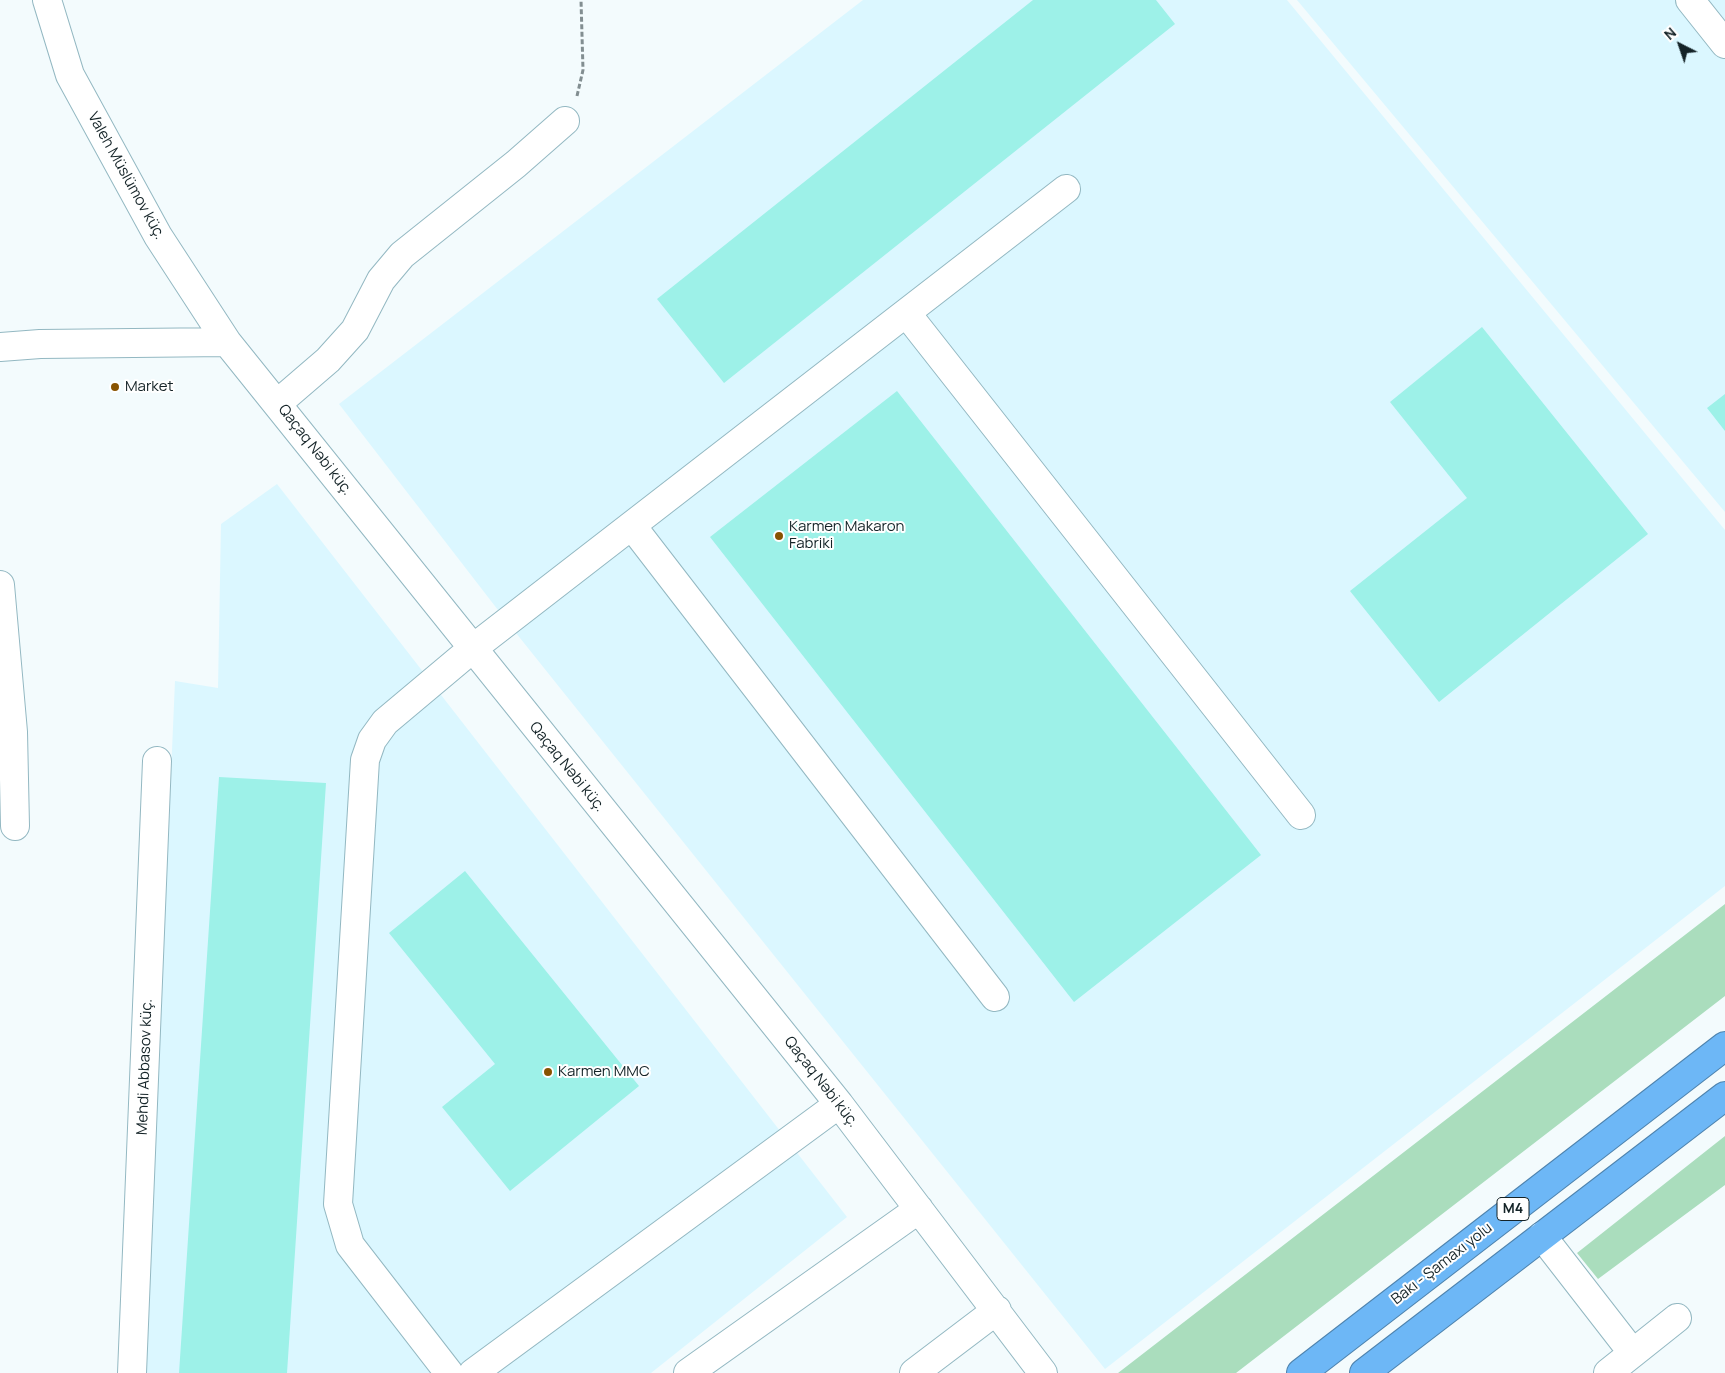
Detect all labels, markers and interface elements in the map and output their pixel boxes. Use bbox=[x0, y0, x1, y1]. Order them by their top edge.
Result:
north arrow bbox=[1655, 20, 1705, 70]
text: N bbox=[1660, 23, 1680, 44]
street label: Valeh Müslümov küç. bbox=[84, 109, 168, 243]
place label: Market bbox=[125, 378, 173, 396]
marker: Market bbox=[109, 381, 121, 393]
street label: Qaçaq Nəbi küç. bbox=[274, 401, 356, 499]
place label: Karmen Makaron Fabriki bbox=[789, 518, 905, 553]
marker: Karmen Makaron Fabriki bbox=[773, 530, 785, 542]
street label: Qaçaq Nəbi küç. bbox=[525, 719, 609, 815]
street label: Mehdi Abbasov küç. bbox=[134, 998, 156, 1136]
street label: Qaçaq Nəbi küç. bbox=[780, 1033, 862, 1131]
place label: Karmen MMC bbox=[558, 1063, 650, 1081]
marker: Karmen MMC bbox=[542, 1066, 554, 1078]
road number: M4 bbox=[1497, 1198, 1529, 1220]
street label: Bakı - Şamaxı yolu bbox=[1388, 1219, 1496, 1309]

